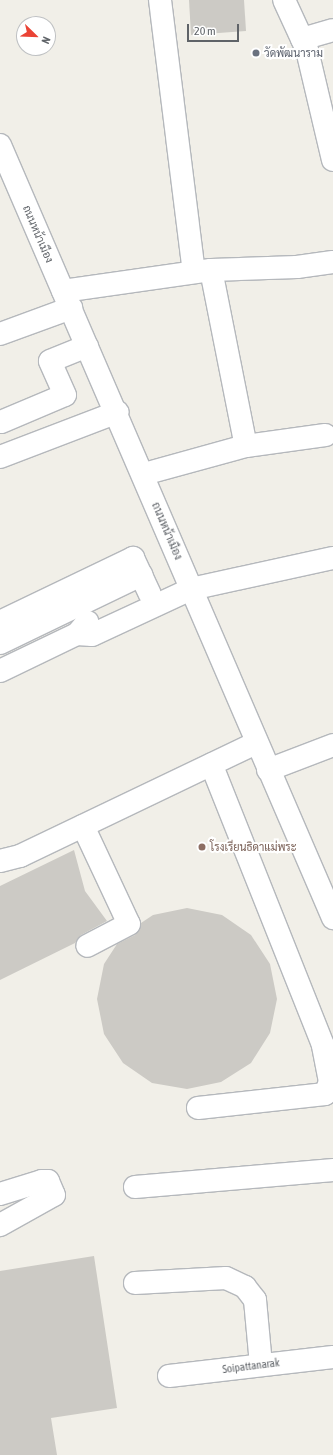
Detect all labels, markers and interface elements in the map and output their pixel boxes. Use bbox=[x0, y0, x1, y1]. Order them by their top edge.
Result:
north arrow bbox=[16, 16, 56, 56]
scale bar bbox=[189, 16, 241, 42]
text: 20 m bbox=[194, 24, 216, 38]
text: N bbox=[39, 35, 53, 46]
place label: วัดพัฒนาราม bbox=[264, 46, 323, 60]
marker: วัดพัฒนาราม bbox=[251, 48, 261, 58]
street label: ถนนหน้าเมือง bbox=[20, 203, 56, 265]
street label: ถนนหน้าเมือง bbox=[149, 500, 185, 562]
place label: โรงเรียนธิดาแม่พระ bbox=[210, 840, 297, 854]
marker: โรงเรียนธิดาแม่พระ bbox=[197, 842, 207, 852]
street label: Soipattanarak bbox=[222, 1356, 280, 1376]

